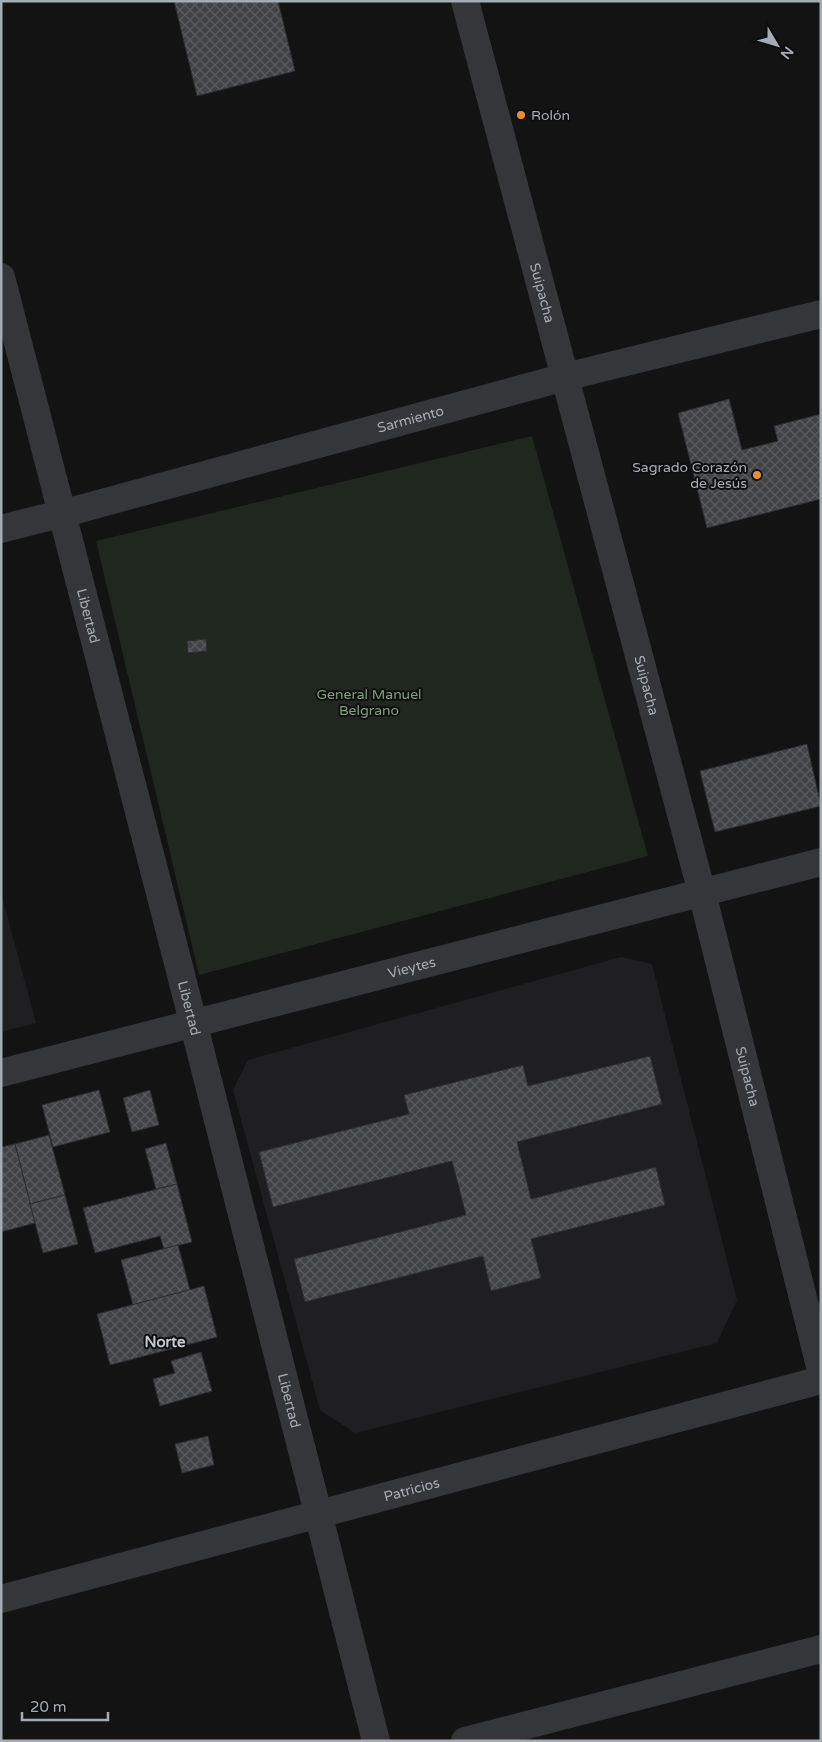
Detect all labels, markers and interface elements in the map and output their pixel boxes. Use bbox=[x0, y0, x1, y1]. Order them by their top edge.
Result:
north arrow bbox=[752, 20, 802, 70]
text: N bbox=[777, 43, 797, 62]
place label: Rolón bbox=[531, 107, 570, 124]
marker: Rolón bbox=[515, 109, 527, 121]
street label: Suipacha bbox=[526, 261, 558, 325]
street label: Sarmiento bbox=[375, 402, 446, 437]
place label: Sagrado Corazón de Jesús bbox=[632, 459, 747, 492]
marker: Sagrado Corazón de Jesús bbox=[751, 469, 763, 481]
street label: Libertad bbox=[73, 587, 103, 645]
street label: Suipacha bbox=[630, 654, 662, 717]
park label: General Manuel Belgrano bbox=[316, 686, 422, 719]
street label: Vieytes bbox=[386, 953, 438, 982]
street label: Libertad bbox=[174, 979, 204, 1037]
street label: Suipacha bbox=[732, 1045, 763, 1108]
district label: Norte bbox=[145, 1333, 186, 1351]
street label: Libertad bbox=[274, 1372, 304, 1430]
street label: Patricios bbox=[382, 1474, 442, 1505]
scale bar bbox=[22, 1690, 109, 1722]
text: 20 m bbox=[30, 1698, 67, 1716]

